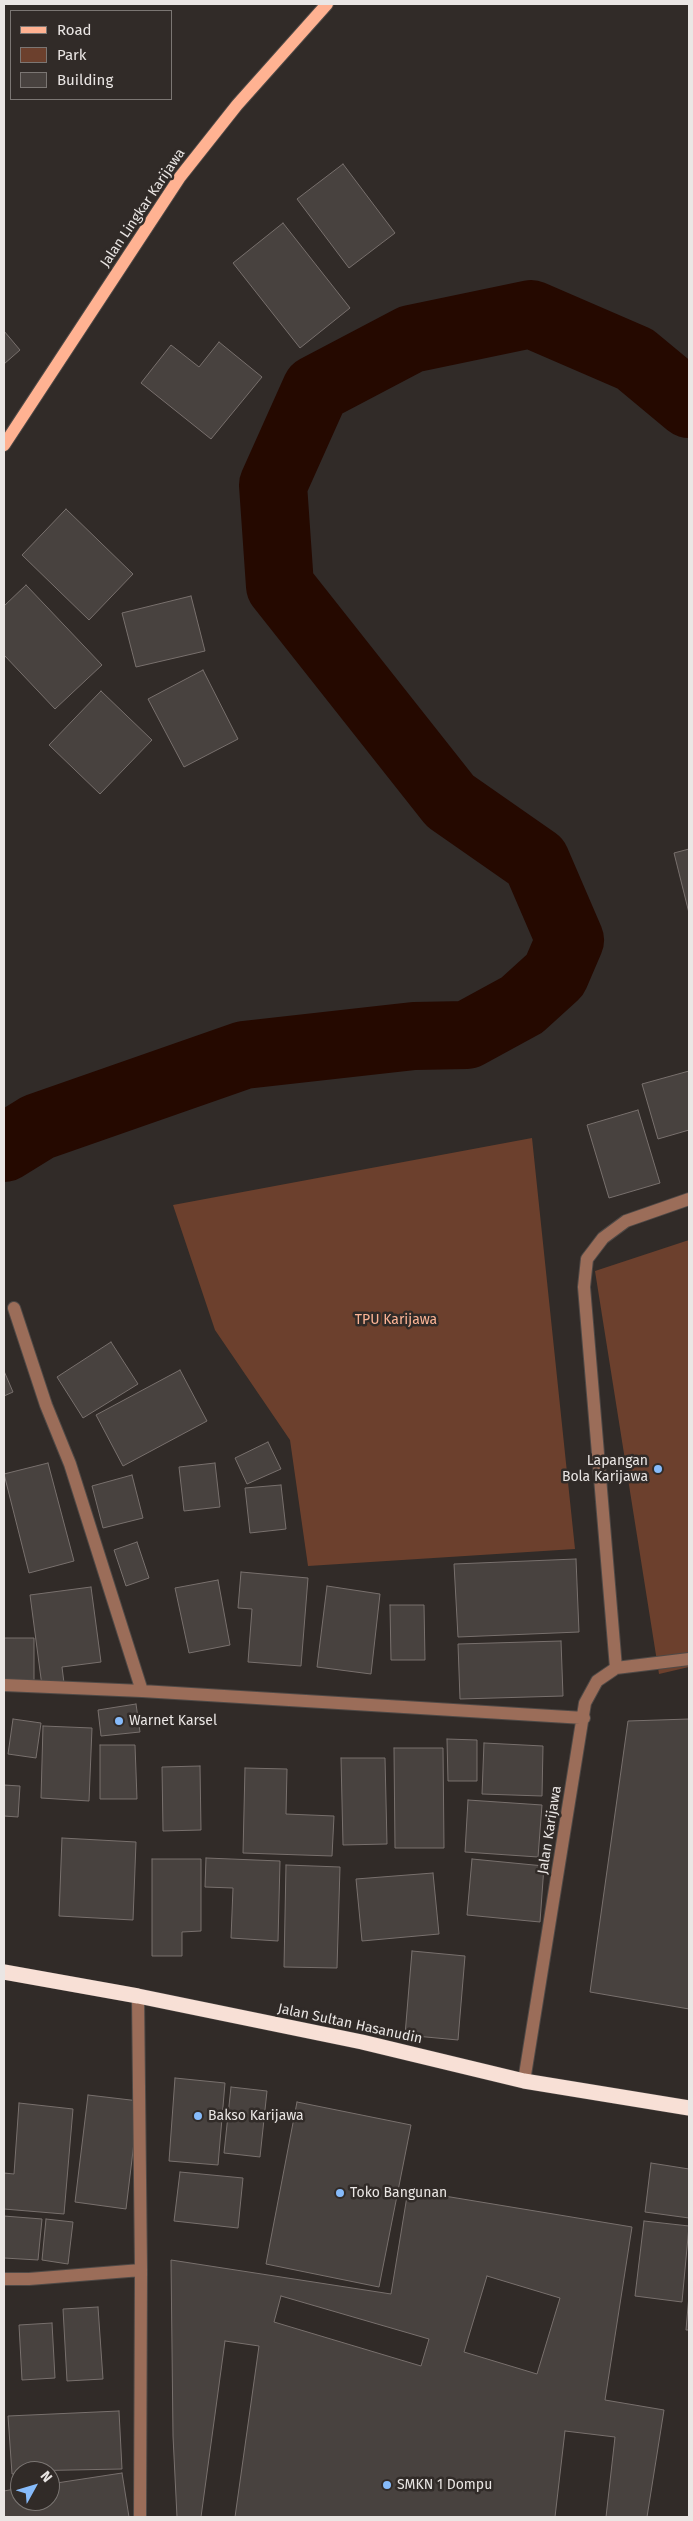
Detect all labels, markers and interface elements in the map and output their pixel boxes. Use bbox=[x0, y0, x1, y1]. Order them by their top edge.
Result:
legend bbox=[10, 10, 172, 100]
text: Road bbox=[57, 21, 92, 39]
text: Park bbox=[57, 46, 87, 64]
text: Building bbox=[57, 71, 113, 89]
street label: Jalan Lingkar Karijawa bbox=[97, 145, 189, 271]
park label: TPU Karijawa bbox=[355, 1312, 437, 1328]
place label: Lapangan Bola Karijawa bbox=[562, 1453, 648, 1485]
marker: Lapangan Bola Karijawa bbox=[652, 1463, 664, 1475]
place label: Warnet Karsel bbox=[129, 1713, 217, 1729]
marker: Warnet Karsel bbox=[113, 1715, 125, 1727]
street label: Jalan Karijawa bbox=[535, 1785, 565, 1875]
street label: Jalan Sultan Hasanudin bbox=[276, 2000, 424, 2048]
place label: Bakso Karijawa bbox=[208, 2108, 304, 2124]
marker: Bakso Karijawa bbox=[192, 2110, 204, 2122]
place label: Toko Bangunan bbox=[350, 2185, 447, 2201]
marker: Toko Bangunan bbox=[334, 2187, 346, 2199]
north arrow bbox=[10, 2461, 60, 2511]
text: N bbox=[37, 2468, 56, 2486]
place label: SMKN 1 Dompu bbox=[397, 2477, 492, 2493]
marker: SMKN 1 Dompu bbox=[381, 2479, 393, 2491]

